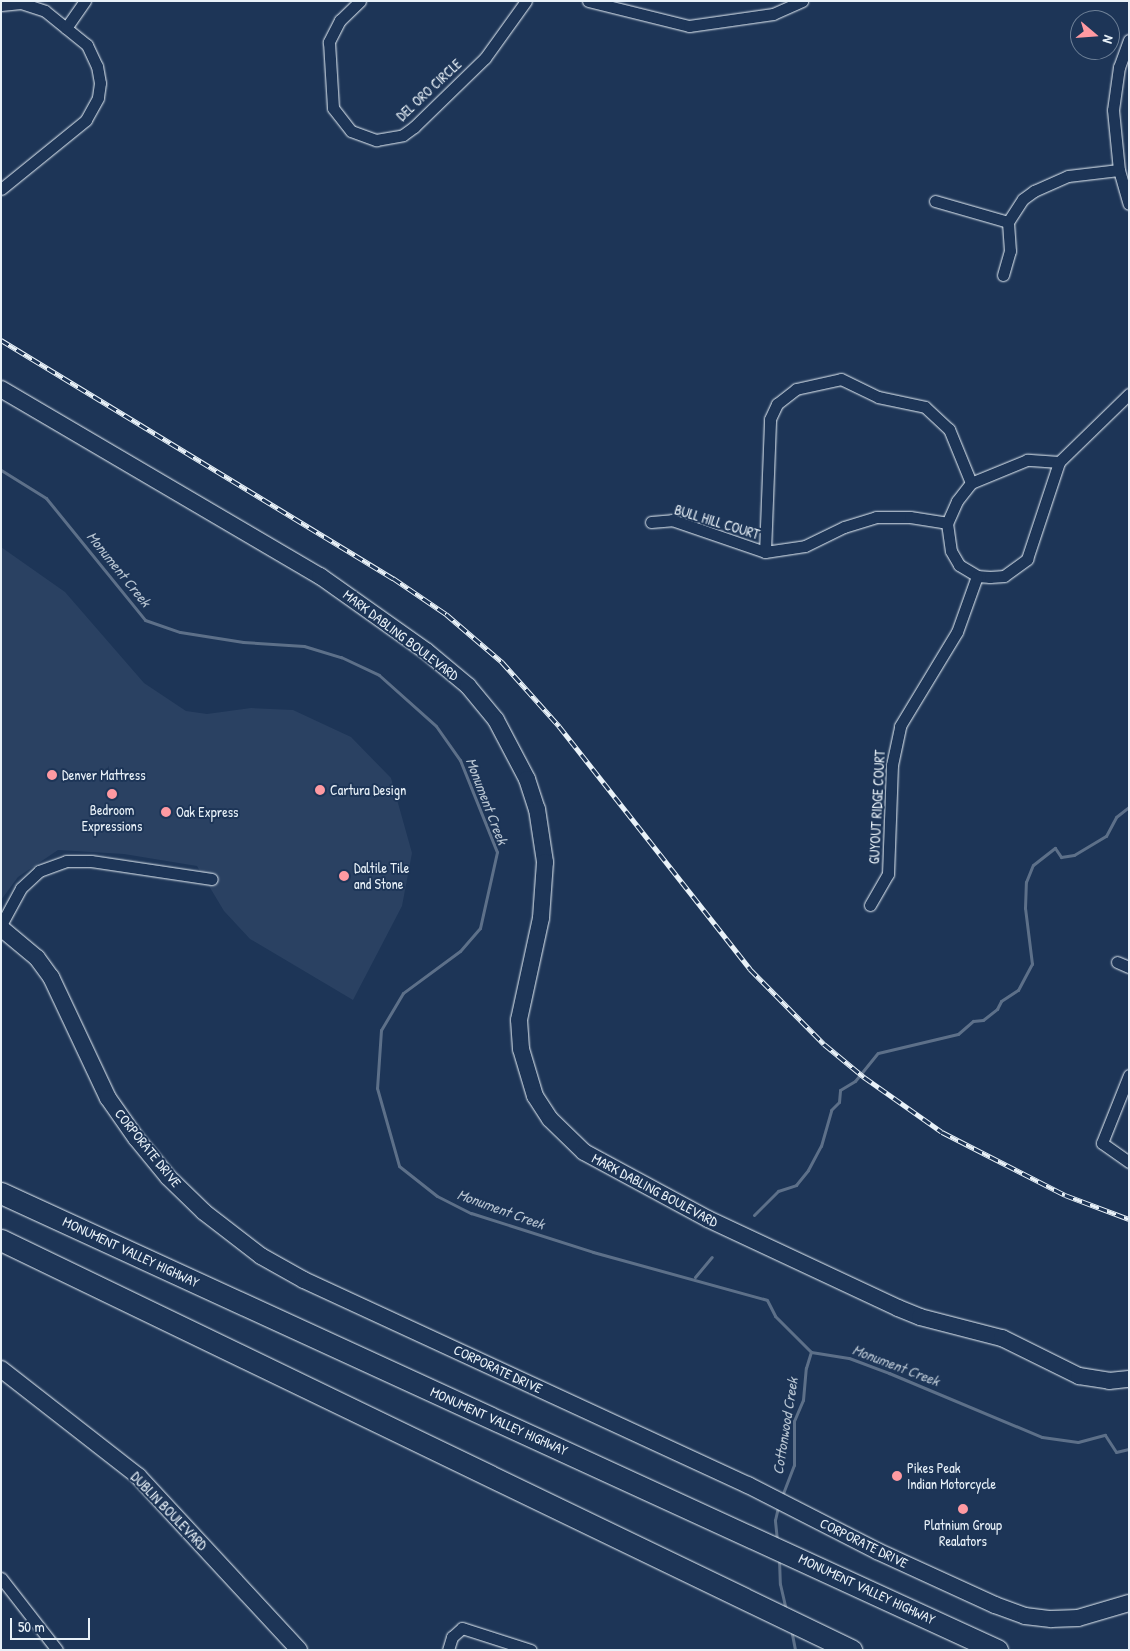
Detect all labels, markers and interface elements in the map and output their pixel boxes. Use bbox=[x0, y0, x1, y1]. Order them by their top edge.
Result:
north arrow bbox=[1070, 10, 1120, 60]
text: N bbox=[1099, 33, 1119, 46]
street label: DEL ORO CIRCLE bbox=[393, 56, 465, 124]
street label: BULL HILL COURT bbox=[672, 501, 762, 543]
water label: Monument Creek bbox=[83, 528, 155, 610]
street label: MARK DABLING BOULEVARD bbox=[340, 586, 462, 684]
street label: GUYOUT RIDGE COURT bbox=[866, 749, 888, 865]
water label: Monument Creek bbox=[462, 755, 512, 847]
place label: Denver Mattress bbox=[62, 767, 146, 783]
marker: Denver Mattress bbox=[46, 769, 58, 781]
place label: Cartura Design bbox=[330, 782, 406, 798]
marker: Cartura Design bbox=[314, 784, 326, 796]
marker: Bedroom Expressions bbox=[106, 788, 118, 800]
place label: Bedroom Expressions bbox=[82, 802, 142, 834]
place label: Oak Express bbox=[176, 804, 238, 820]
marker: Oak Express bbox=[160, 806, 172, 818]
place label: Daltile Tile and Stone bbox=[354, 860, 409, 892]
marker: Daltile Tile and Stone bbox=[338, 870, 350, 882]
street label: CORPORATE DRIVE bbox=[111, 1105, 185, 1191]
street label: MARK DABLING BOULEVARD bbox=[589, 1150, 721, 1230]
water label: Monument Creek bbox=[455, 1185, 547, 1233]
street label: MONUMENT VALLEY HIGHWAY bbox=[60, 1213, 202, 1291]
water label: Monument Creek bbox=[850, 1340, 942, 1390]
street label: CORPORATE DRIVE bbox=[451, 1341, 545, 1397]
water label: Cottonwood Creek bbox=[768, 1376, 802, 1476]
street label: MONUMENT VALLEY HIGHWAY bbox=[428, 1383, 570, 1459]
place label: Pikes Peak Indian Motorcycle bbox=[907, 1460, 996, 1492]
street label: DUBLIN BOULEVARD bbox=[127, 1468, 211, 1554]
marker: Pikes Peak Indian Motorcycle bbox=[891, 1470, 903, 1482]
marker: Platnium Group Realators bbox=[957, 1503, 969, 1515]
street label: CORPORATE DRIVE bbox=[817, 1514, 911, 1572]
place label: Platnium Group Realators bbox=[924, 1517, 1002, 1550]
street label: MONUMENT VALLEY HIGHWAY bbox=[796, 1550, 938, 1628]
scale bar bbox=[12, 1608, 92, 1640]
text: 50 m bbox=[18, 1616, 45, 1637]

